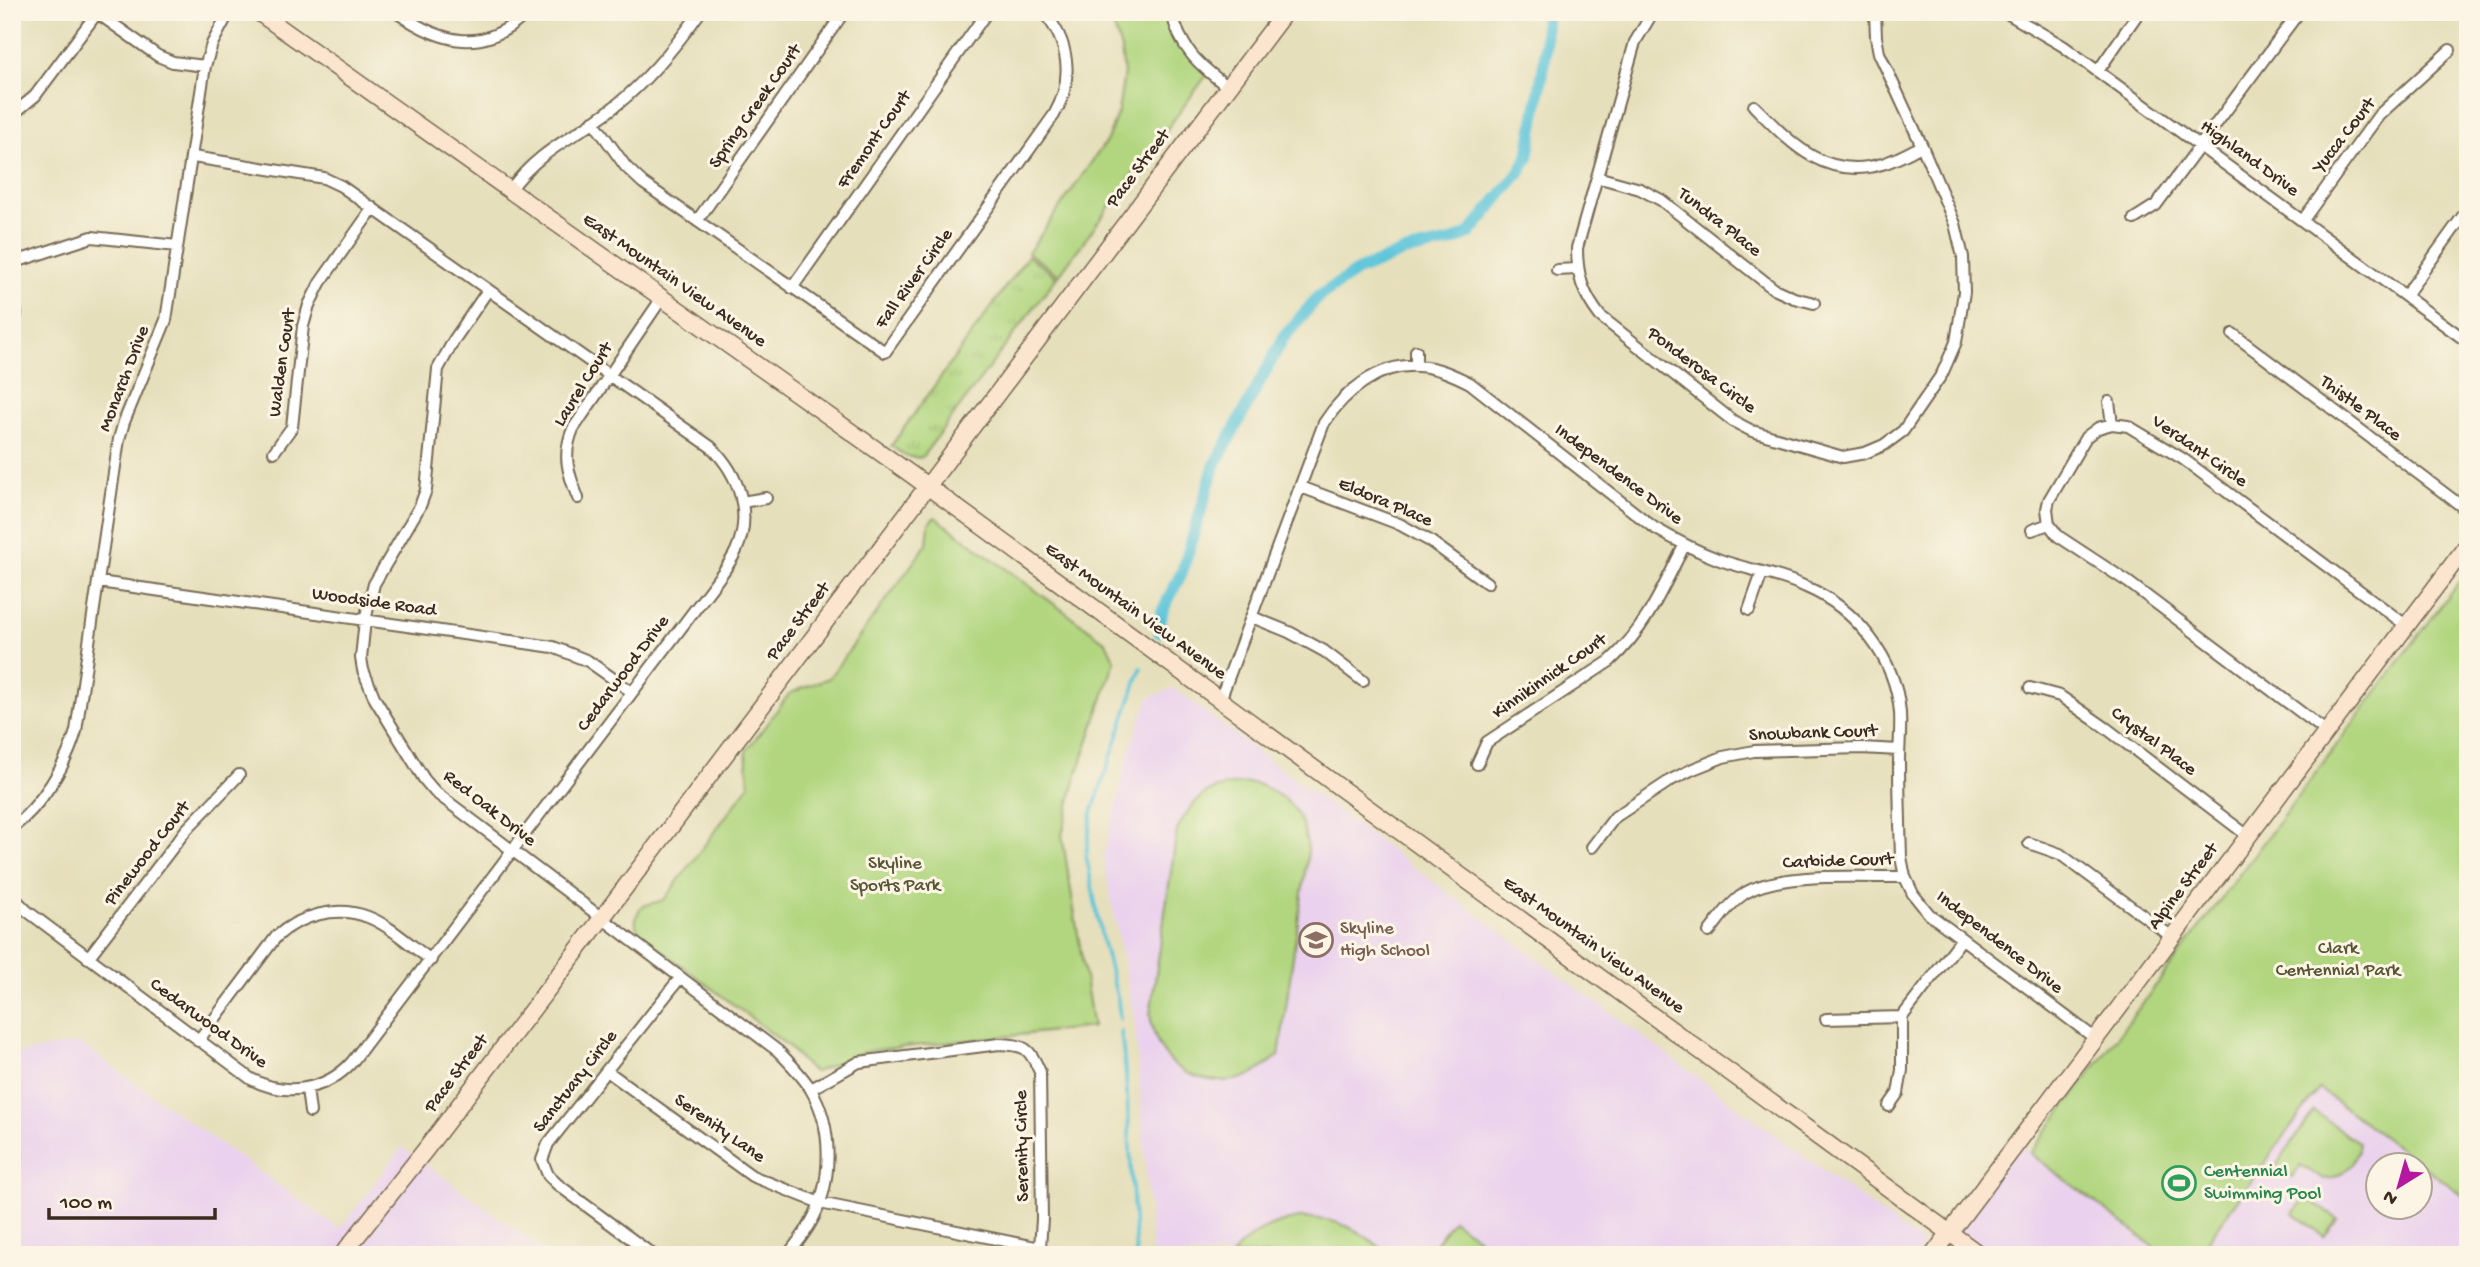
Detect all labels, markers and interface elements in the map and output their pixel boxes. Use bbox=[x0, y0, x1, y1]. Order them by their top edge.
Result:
street label: Spring Creek Court bbox=[705, 39, 809, 174]
street label: Fremont Court bbox=[832, 85, 919, 194]
street label: Yucca Court bbox=[2307, 92, 2383, 180]
street label: Highland Drive bbox=[2195, 115, 2303, 203]
street label: Pace Street bbox=[1101, 123, 1177, 214]
street label: Tundra Place bbox=[1672, 183, 1765, 263]
street label: East Mountain View Avenue bbox=[578, 209, 771, 353]
street label: Fall River Circle bbox=[870, 224, 959, 334]
street label: Walden Court bbox=[264, 305, 302, 419]
street label: Monarch Drive bbox=[94, 322, 156, 435]
street label: Ponderosa Circle bbox=[1641, 322, 1760, 420]
street label: Laurel Court bbox=[549, 337, 620, 431]
street label: Thistle Place bbox=[2314, 370, 2406, 447]
street label: Verdant Circle bbox=[2146, 410, 2251, 494]
street label: Independence Drive bbox=[1549, 419, 1687, 531]
street label: Eldora Place bbox=[1334, 473, 1436, 533]
street label: East Mountain View Avenue bbox=[1039, 538, 1231, 686]
street label: Pace Street bbox=[761, 576, 837, 667]
street label: Woodside Road bbox=[310, 583, 439, 623]
street label: Cedarwood Drive bbox=[573, 611, 675, 737]
street label: Kinnikinnick Court bbox=[1488, 628, 1614, 725]
street label: Crystal Place bbox=[2105, 702, 2201, 782]
street label: Snowbank Court bbox=[1748, 720, 1880, 748]
street label: Red Oak Drive bbox=[438, 766, 540, 853]
street label: Pinewood Court bbox=[99, 795, 198, 912]
street label: Alpine Street bbox=[2144, 837, 2225, 935]
street label: Carbide Court bbox=[1782, 848, 1896, 875]
park label: Skyline Sports Park bbox=[850, 853, 942, 898]
street label: East Mountain View Avenue bbox=[1497, 872, 1689, 1020]
street label: Independence Drive bbox=[1931, 886, 2067, 1000]
place label: Skyline High School bbox=[1340, 918, 1430, 963]
school or university icon: Skyline High School bbox=[1297, 921, 1335, 959]
park label: Clark Centennial Park bbox=[2276, 938, 2402, 983]
street label: Cedarwood Drive bbox=[145, 974, 272, 1075]
street label: Sanctuary Circle bbox=[529, 1026, 623, 1138]
street label: Pace Street bbox=[419, 1028, 495, 1119]
street label: Serenity Lane bbox=[669, 1089, 769, 1169]
street label: Serenity Circle bbox=[1011, 1090, 1035, 1202]
north arrow bbox=[2364, 1152, 2434, 1222]
place label: Centennial Swimming Pool bbox=[2204, 1161, 2321, 1206]
sports icon: Centennial Swimming Pool bbox=[2160, 1164, 2198, 1202]
scale bar bbox=[49, 1176, 215, 1220]
text: N bbox=[2379, 1184, 2403, 1210]
text: 100 m bbox=[59, 1192, 112, 1217]

